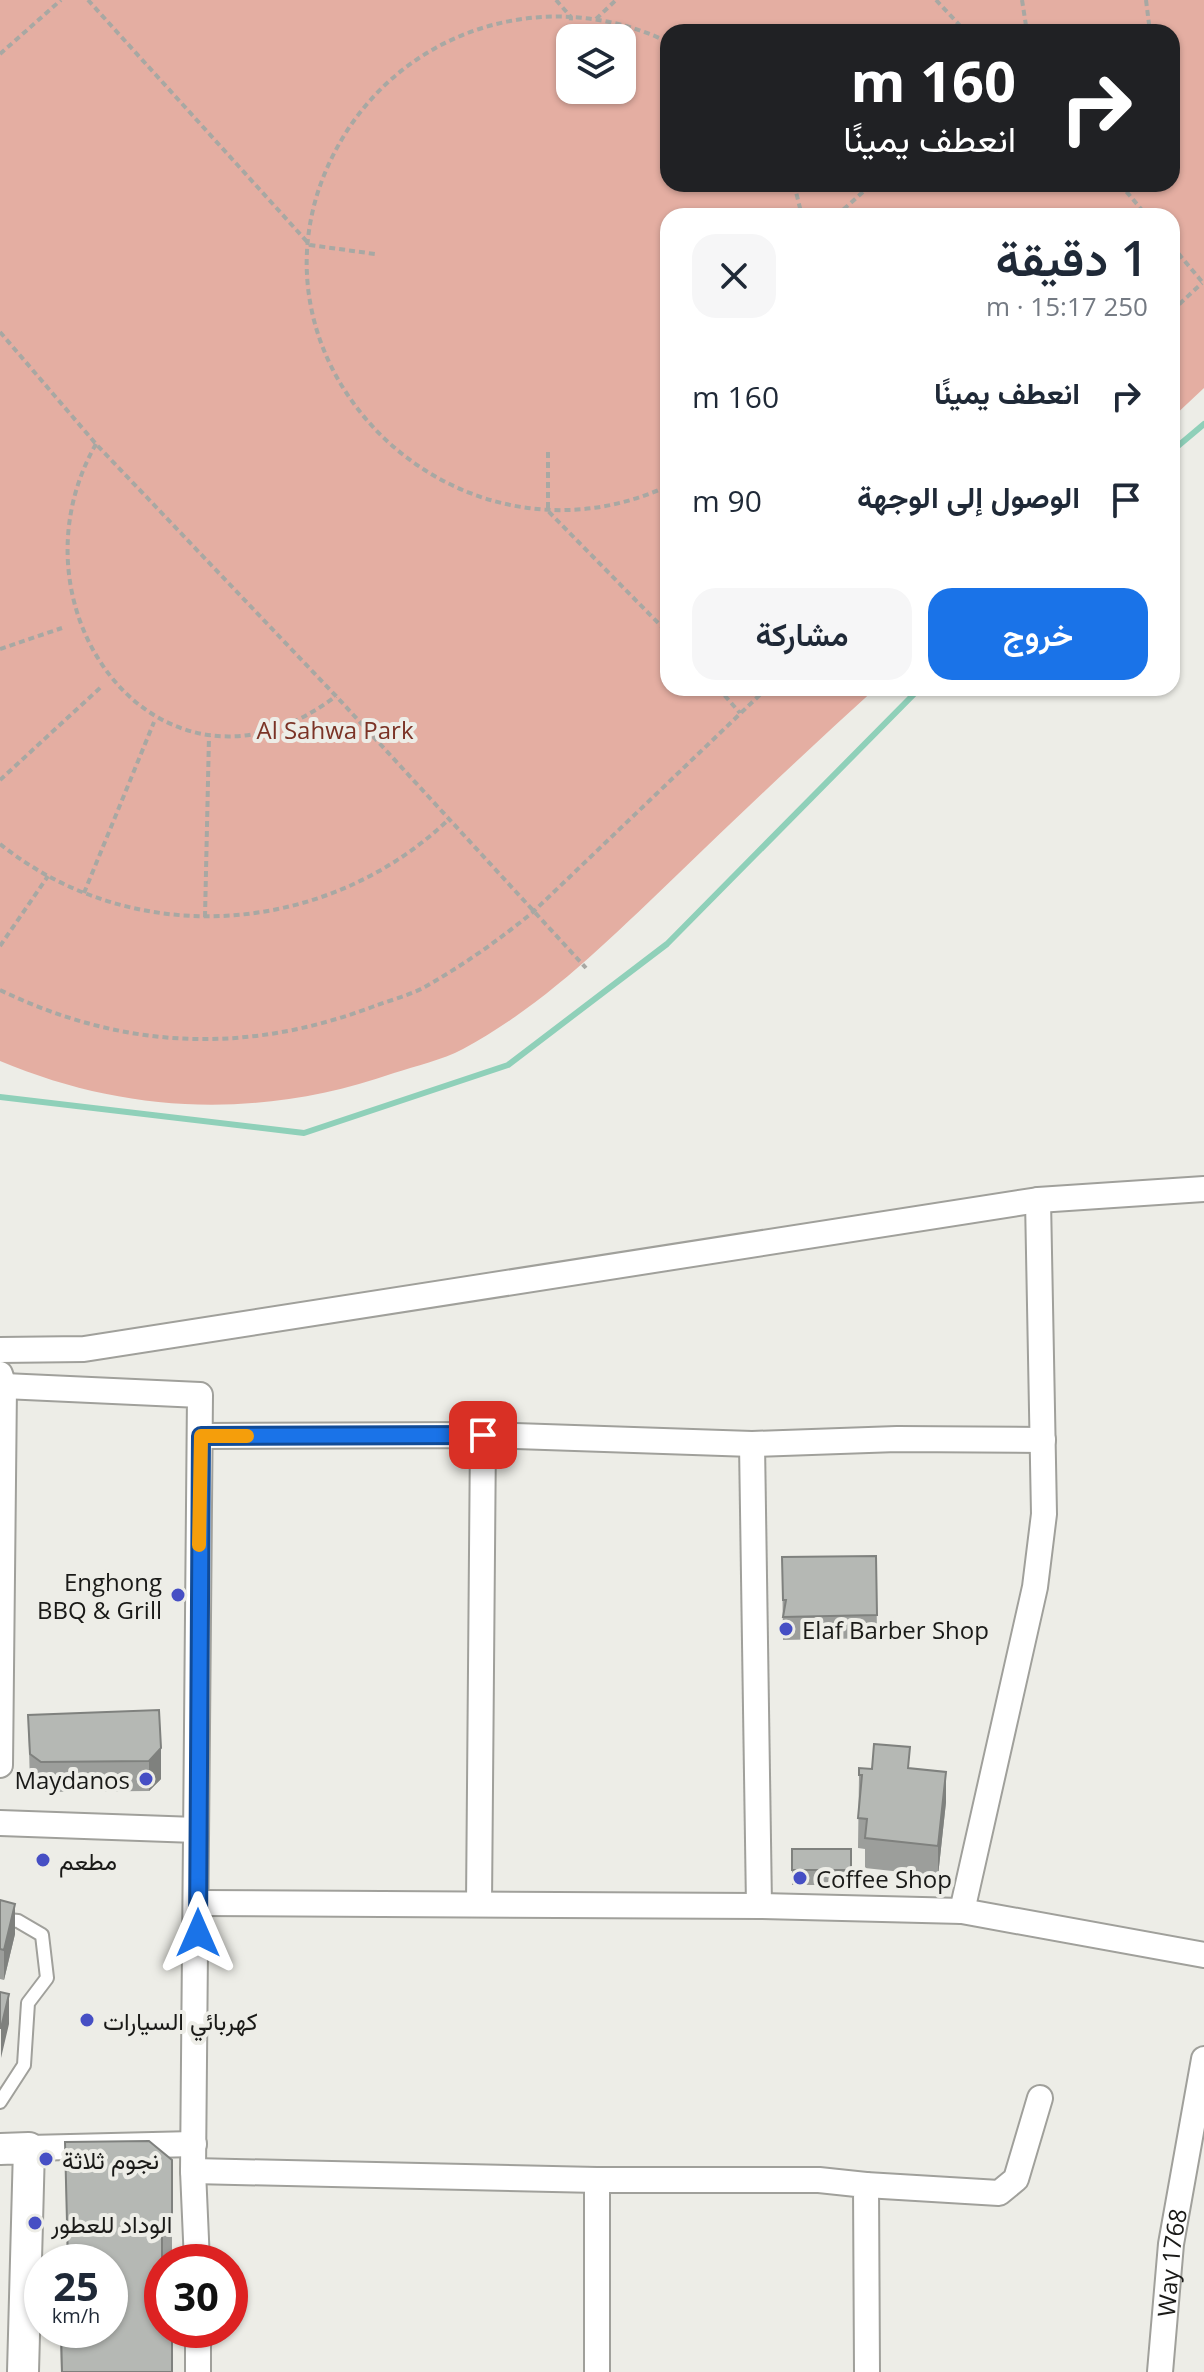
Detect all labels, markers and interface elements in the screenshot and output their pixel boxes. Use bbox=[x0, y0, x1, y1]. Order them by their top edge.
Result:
map controls bbox=[556, 24, 636, 104]
button: layers bbox=[556, 24, 636, 104]
text: 160 m bbox=[850, 42, 1016, 118]
icon: right bbox=[1044, 56, 1148, 160]
text: انعطف يمينًا bbox=[843, 114, 1016, 163]
text: 1 دقيقة bbox=[995, 225, 1148, 290]
button: close bbox=[692, 234, 776, 318]
text: 250 m · 15:17 bbox=[986, 288, 1148, 324]
text: انعطف يمينًا bbox=[934, 372, 1080, 413]
icon: right bbox=[1104, 374, 1148, 418]
text: 160 m bbox=[692, 376, 779, 417]
text: الوصول إلى الوجهة bbox=[857, 476, 1080, 517]
icon: arrive bbox=[1104, 478, 1148, 522]
text: 90 m bbox=[692, 480, 762, 521]
button: مشاركة bbox=[692, 588, 912, 680]
button: خروج bbox=[928, 588, 1148, 680]
park label: Al Sahwa Park bbox=[256, 713, 414, 746]
pin bbox=[449, 1401, 517, 1469]
icon: arrive bbox=[461, 1413, 505, 1457]
place label: Enghong BBQ & Grill bbox=[37, 1565, 162, 1626]
marker: Enghong BBQ & Grill bbox=[169, 1586, 187, 1604]
place label: Elaf Barber Shop bbox=[802, 1613, 989, 1646]
marker: Elaf Barber Shop bbox=[777, 1620, 795, 1638]
place label: Maydanos bbox=[14, 1763, 130, 1796]
marker: Maydanos bbox=[137, 1770, 155, 1788]
place label: مطعم bbox=[59, 1844, 117, 1878]
marker: مطعم bbox=[34, 1851, 52, 1869]
place label: Coffee Shop bbox=[816, 1862, 952, 1895]
marker: Coffee Shop bbox=[791, 1869, 809, 1887]
position arrow bbox=[156, 1891, 240, 1975]
place label: كهربائي السيارات bbox=[103, 2004, 258, 2041]
marker: كهربائي السيارات bbox=[78, 2011, 96, 2029]
place label: نجوم ثلاثة bbox=[62, 2143, 159, 2177]
marker: نجوم ثلاثة bbox=[37, 2150, 55, 2168]
street label: Way 1768 bbox=[1148, 2206, 1194, 2318]
place label: الوداد للعطور bbox=[50, 2207, 172, 2240]
marker: الوداد للعطور bbox=[26, 2214, 44, 2232]
speed limit sign: 30 bbox=[144, 2244, 248, 2348]
text: 25 bbox=[53, 2258, 99, 2313]
text: km/h bbox=[52, 2302, 100, 2329]

